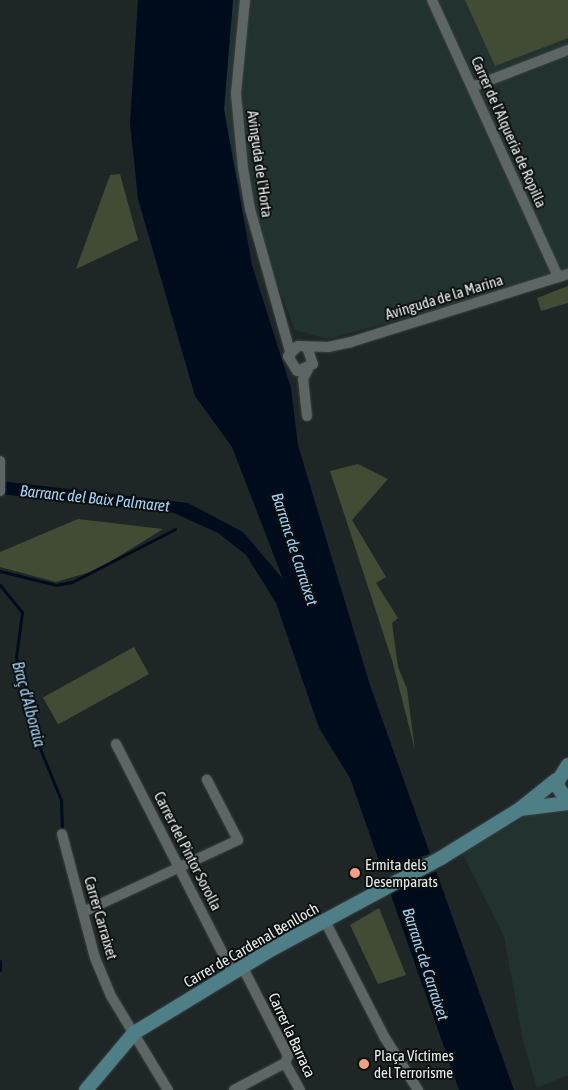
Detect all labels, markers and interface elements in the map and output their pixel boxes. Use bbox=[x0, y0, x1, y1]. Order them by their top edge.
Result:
street label: Carrer de l'Alqueria de Ropilla bbox=[468, 54, 550, 210]
street label: Avinguda de l'Horta bbox=[244, 109, 276, 219]
street label: Avinguda de la Marina bbox=[383, 271, 505, 323]
water label: Barranc del Baix Palmaret bbox=[19, 481, 171, 515]
water label: Barranc de Carraixet bbox=[268, 490, 322, 608]
water label: Braç d'Alboraia bbox=[8, 659, 50, 749]
street label: Carrer del Pintor Sorolla bbox=[150, 789, 226, 913]
place label: Ermita dels Desemparats bbox=[365, 855, 438, 890]
marker: Ermita dels Desemparats bbox=[349, 867, 361, 879]
street label: Carrer Carraixet bbox=[81, 874, 121, 962]
street label: Carrer de Cardenal Benlloch bbox=[180, 899, 322, 991]
water label: Barranc de Carraixet bbox=[399, 905, 453, 1023]
street label: Carrer la Barraca bbox=[265, 990, 319, 1080]
place label: Plaça Víctimes del Terrorisme bbox=[374, 1046, 454, 1081]
marker: Plaça Víctimes del Terrorisme bbox=[358, 1058, 370, 1070]

